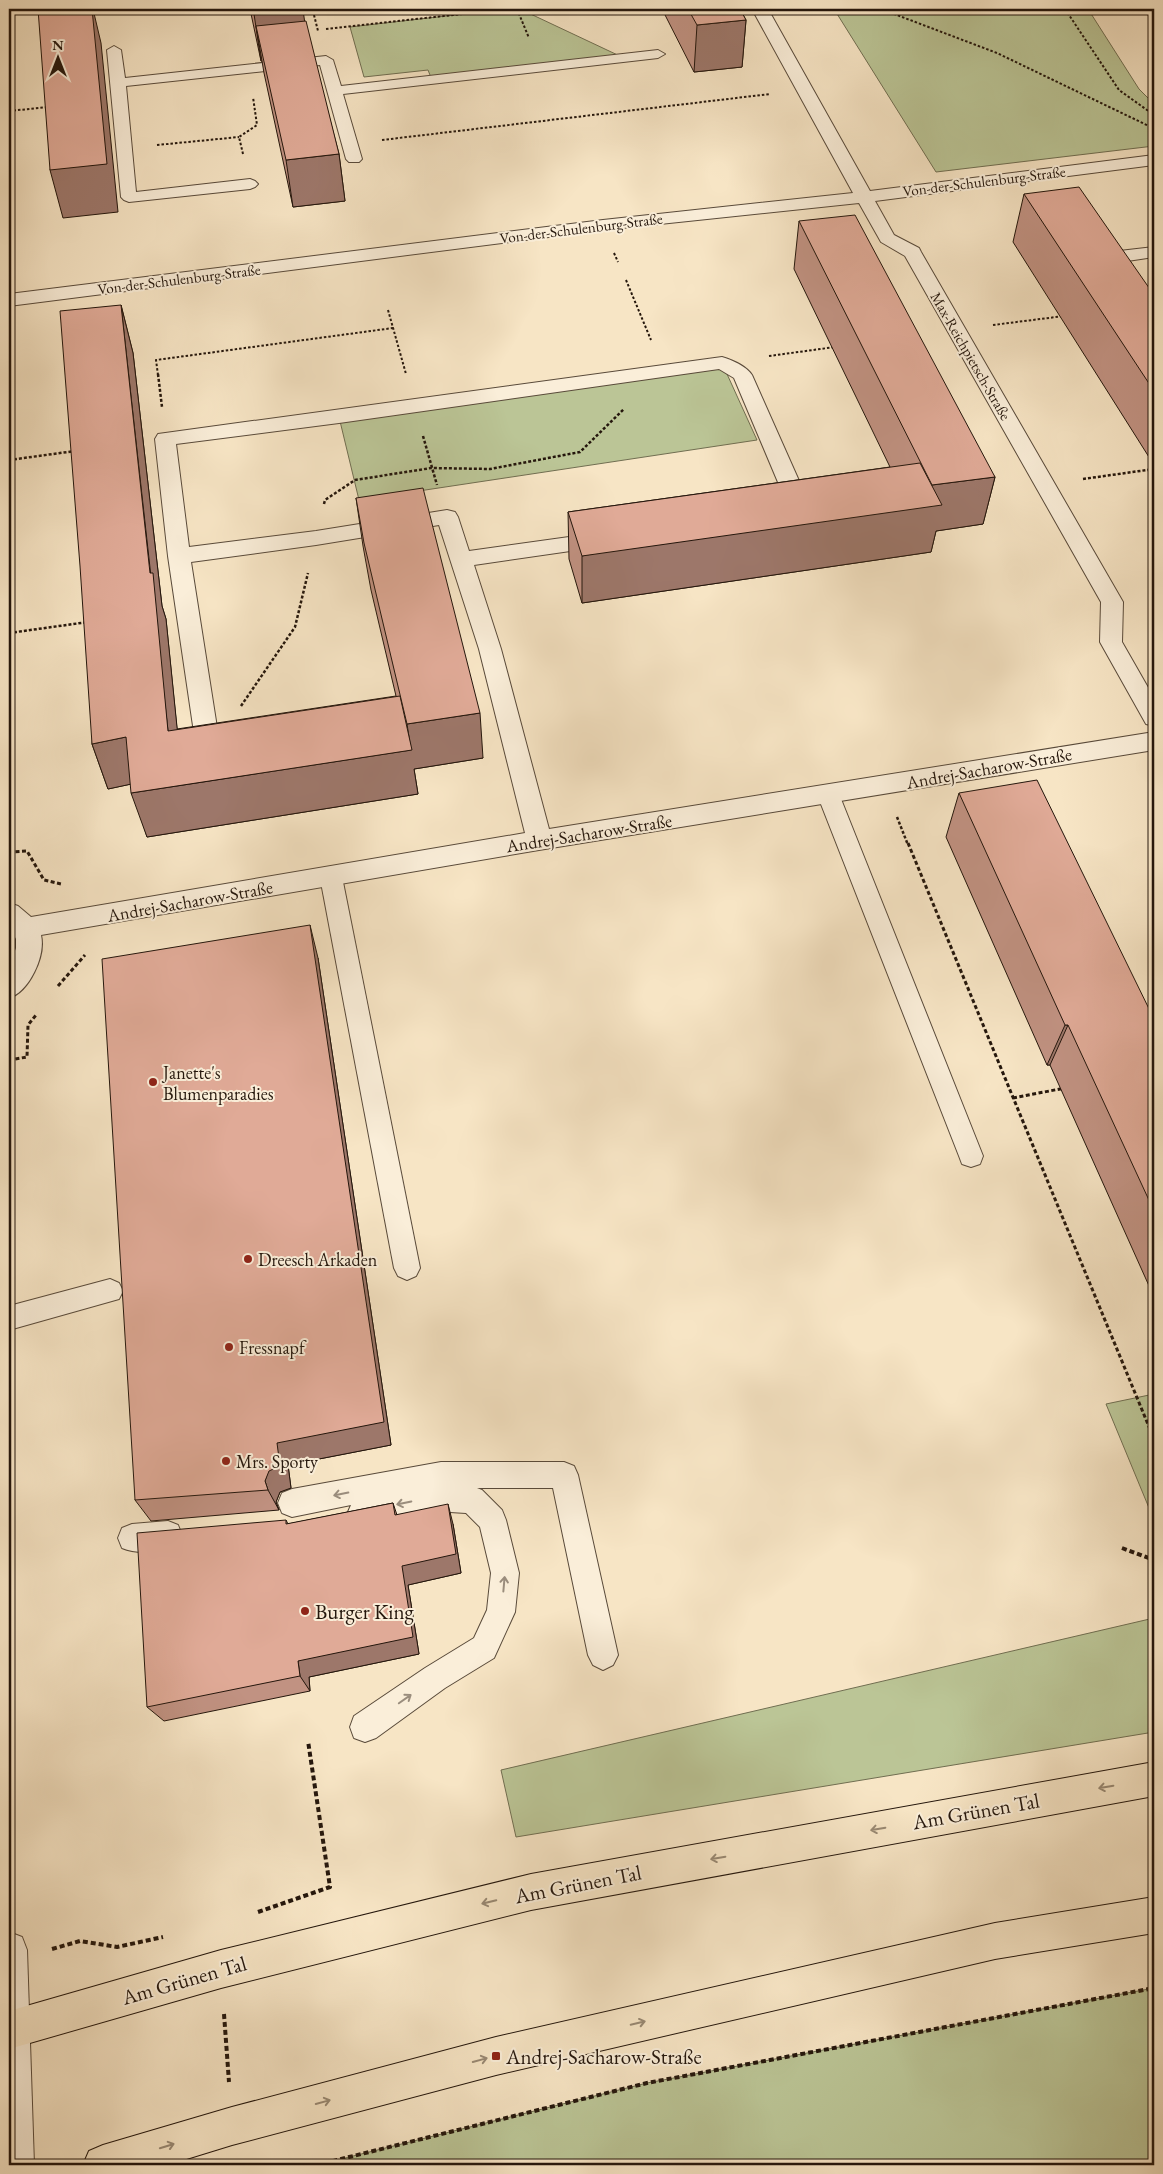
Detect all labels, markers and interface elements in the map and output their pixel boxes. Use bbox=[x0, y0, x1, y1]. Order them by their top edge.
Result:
north arrow bbox=[32, 32, 82, 82]
text: N bbox=[52, 36, 64, 54]
street label: Von-der-Schulenburg-Straße bbox=[901, 162, 1067, 200]
street label: Von-der-Schulenburg-Straße bbox=[498, 209, 664, 247]
street label: Von-der-Schulenburg-Straße bbox=[96, 260, 262, 298]
street label: Max-Reichpietsch-Straße bbox=[927, 289, 1015, 424]
street label: Andrej-Sacharow-Straße bbox=[903, 742, 1074, 794]
street label: Andrej-Sacharow-Straße bbox=[503, 809, 674, 858]
street label: Andrej-Sacharow-Straße bbox=[104, 875, 275, 927]
place label: Janette's Blumenparadies bbox=[161, 1061, 274, 1105]
marker: Janette's Blumenparadies bbox=[147, 1076, 159, 1088]
place label: Dreesch Arkaden bbox=[258, 1248, 378, 1271]
marker: Dreesch Arkaden bbox=[242, 1253, 254, 1265]
place label: Fressnapf bbox=[239, 1336, 307, 1359]
marker: Fressnapf bbox=[223, 1341, 235, 1353]
place label: Mrs. Sporty bbox=[236, 1450, 318, 1473]
marker: Mrs. Sporty bbox=[220, 1455, 232, 1467]
one-way arrow bbox=[334, 1489, 350, 1499]
one-way arrow bbox=[396, 1499, 412, 1508]
one-way arrow bbox=[499, 1576, 508, 1592]
place label: Burger King bbox=[315, 1598, 414, 1625]
marker: Burger King bbox=[299, 1605, 311, 1617]
one-way arrow bbox=[397, 1694, 411, 1704]
one-way arrow bbox=[1099, 1783, 1115, 1793]
street label: Am Grünen Tal bbox=[909, 1787, 1042, 1836]
one-way arrow bbox=[870, 1825, 886, 1834]
one-way arrow bbox=[710, 1854, 726, 1864]
street label: Am Grünen Tal bbox=[511, 1859, 644, 1910]
one-way arrow bbox=[482, 1898, 498, 1907]
street label: Am Grünen Tal bbox=[118, 1949, 249, 2011]
one-way arrow bbox=[630, 2018, 646, 2027]
place label: Andrej-Sacharow-Straße bbox=[505, 2043, 702, 2070]
marker: Andrej-Sacharow-Straße bbox=[490, 2050, 502, 2062]
one-way arrow bbox=[472, 2055, 488, 2065]
one-way arrow bbox=[314, 2096, 330, 2106]
one-way arrow bbox=[158, 2140, 174, 2150]

